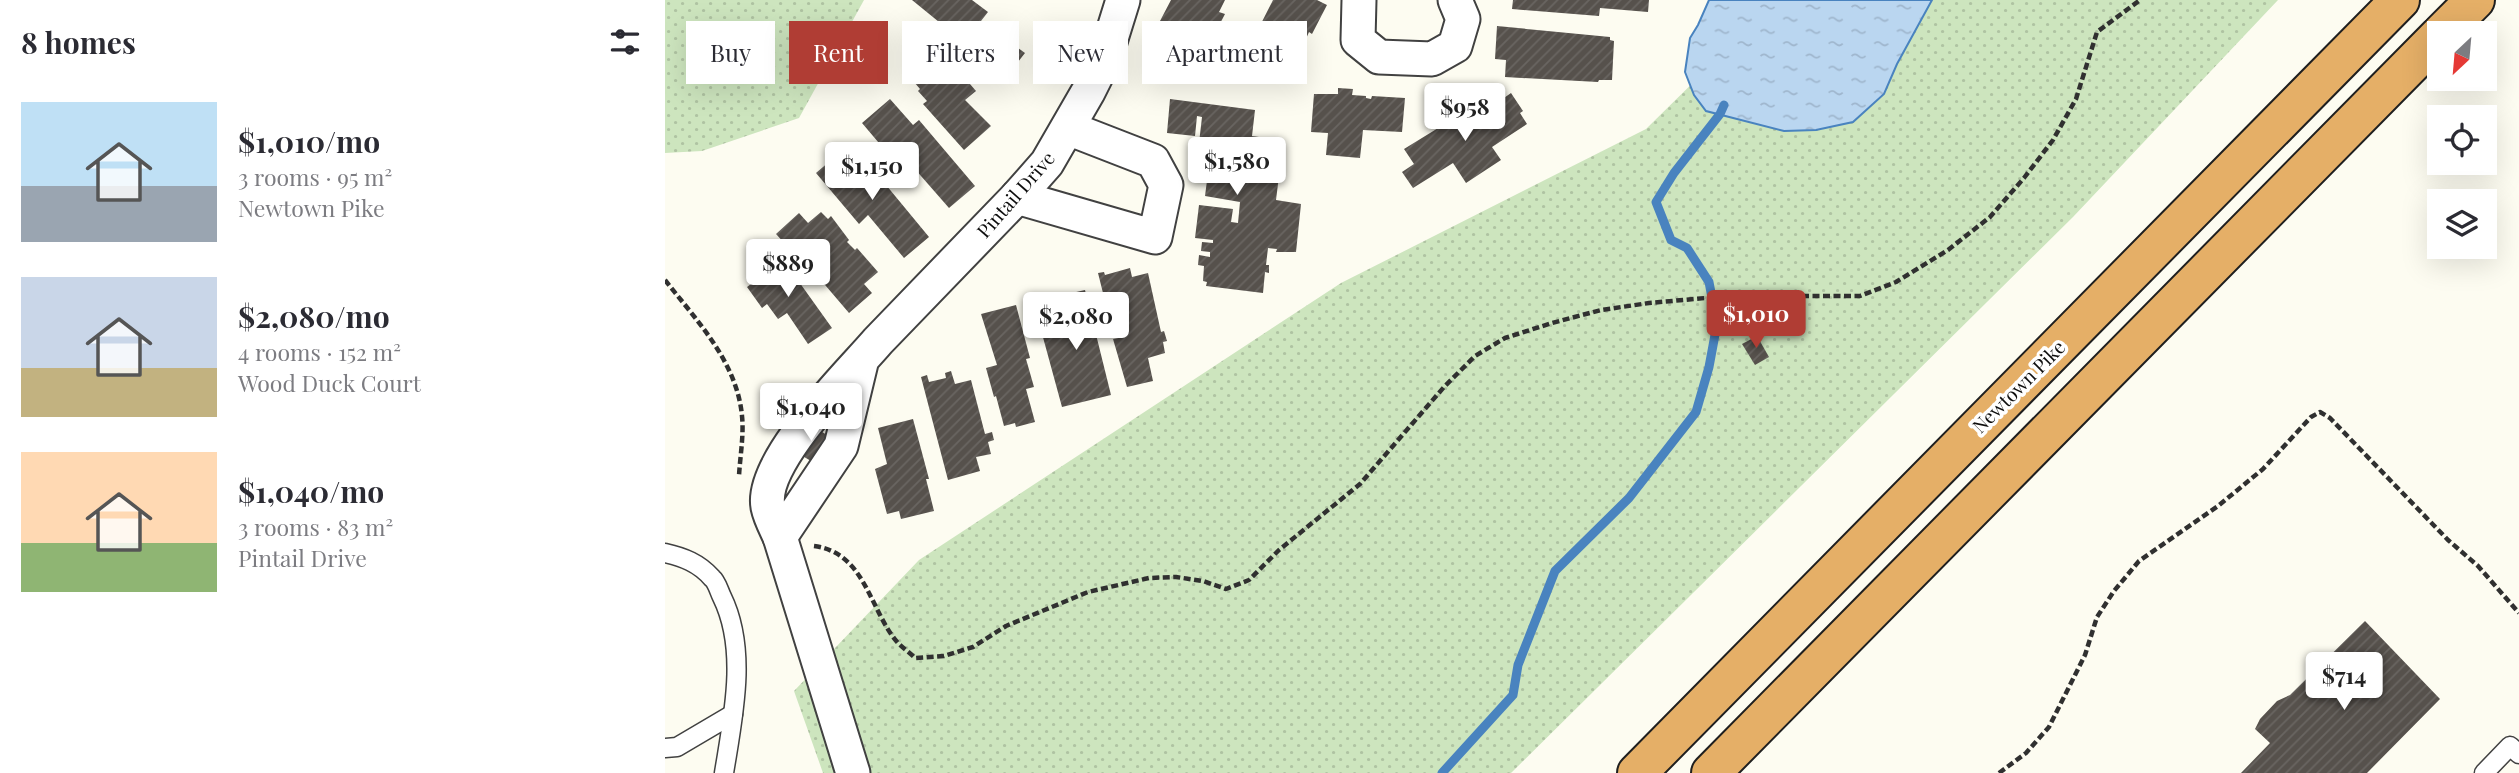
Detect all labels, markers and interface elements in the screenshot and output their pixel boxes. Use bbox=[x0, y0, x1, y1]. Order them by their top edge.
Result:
chip: Buy bbox=[686, 21, 775, 84]
chip: Rent bbox=[789, 21, 888, 84]
chip: Filters bbox=[902, 21, 1019, 84]
chip: New bbox=[1033, 21, 1128, 84]
chip: Apartment bbox=[1142, 21, 1307, 84]
north arrow bbox=[2427, 21, 2497, 91]
map controls bbox=[2427, 21, 2497, 259]
text: 8 homes bbox=[21, 22, 136, 62]
icon: filters bbox=[606, 23, 644, 61]
pin: $958 bbox=[1424, 83, 1506, 143]
text: $958 bbox=[1440, 90, 1490, 121]
button: locate bbox=[2427, 105, 2497, 175]
text: $1,010/mo bbox=[238, 121, 380, 161]
icon: home bbox=[77, 130, 161, 214]
pin: $1,580 bbox=[1180, 138, 1294, 197]
pin: $1,150 bbox=[815, 142, 929, 202]
text: $1,580 bbox=[1204, 144, 1270, 175]
street label: Pintail Drive bbox=[970, 145, 1060, 243]
text: $1,150 bbox=[841, 149, 903, 180]
text: 3 rooms · 95 m² bbox=[238, 161, 392, 192]
button: layers bbox=[2427, 189, 2497, 259]
text: Newtown Pike bbox=[238, 192, 385, 223]
pin: $889 bbox=[747, 240, 829, 299]
text: $889 bbox=[762, 246, 814, 277]
pin: $1,010 bbox=[1699, 290, 1813, 350]
pin: $2,080 bbox=[1019, 292, 1133, 352]
text: $2,080/mo bbox=[238, 296, 390, 336]
text: $1,010 bbox=[1723, 297, 1789, 328]
text: $2,080 bbox=[1039, 299, 1113, 330]
icon: home bbox=[77, 305, 161, 389]
street label: Newtown Pike bbox=[1966, 334, 2070, 438]
text: 4 rooms · 152 m² bbox=[238, 336, 401, 367]
text: Wood Duck Court bbox=[238, 367, 421, 398]
pin: $1,040 bbox=[754, 384, 868, 443]
text: $1,040 bbox=[776, 390, 846, 421]
text: $1,040/mo bbox=[238, 471, 384, 511]
icon: home bbox=[77, 480, 161, 564]
text: 3 rooms · 83 m² bbox=[238, 511, 393, 542]
text: Pintail Drive bbox=[238, 542, 367, 573]
pin: $714 bbox=[2303, 652, 2385, 712]
text: $714 bbox=[2322, 659, 2366, 690]

